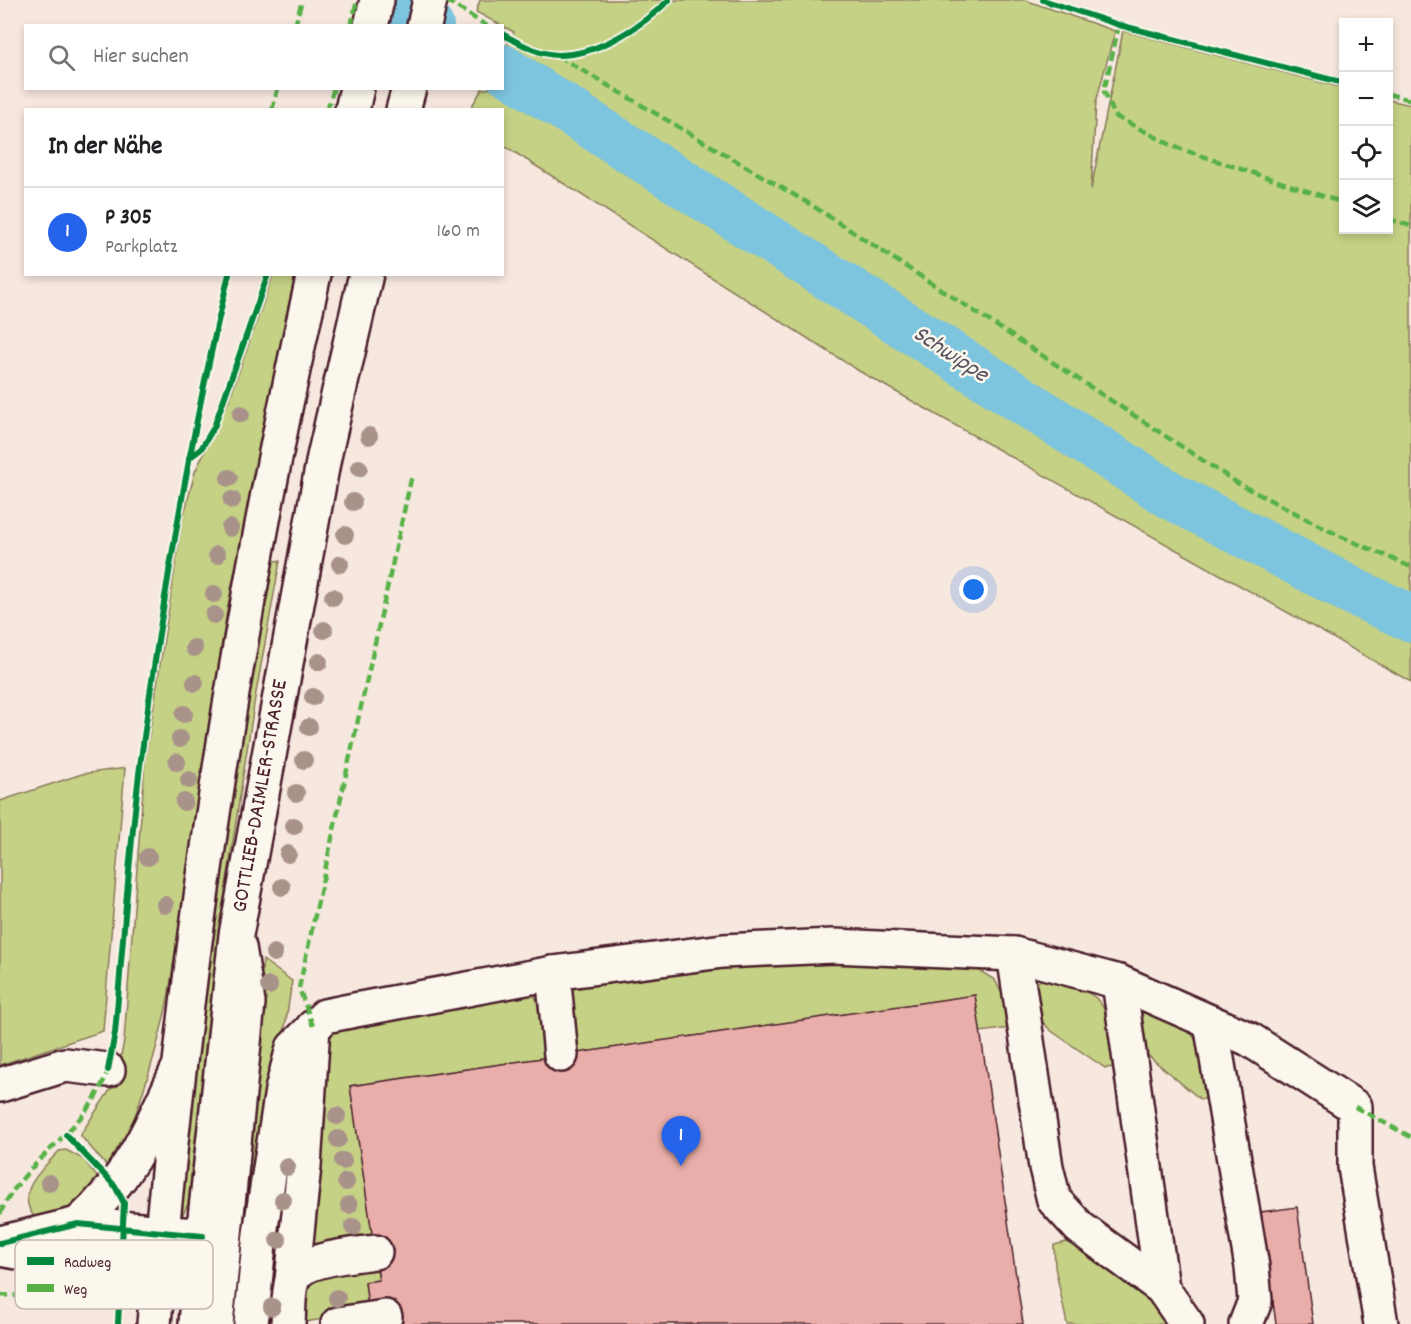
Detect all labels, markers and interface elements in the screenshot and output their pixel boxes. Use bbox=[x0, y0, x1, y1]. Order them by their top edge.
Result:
map controls bbox=[1339, 18, 1393, 234]
button: + bbox=[1339, 18, 1393, 72]
search box bbox=[24, 24, 504, 90]
icon: search bbox=[45, 41, 78, 74]
text: Hier suchen bbox=[93, 42, 189, 73]
button: − bbox=[1339, 72, 1393, 126]
button: locate bbox=[1339, 126, 1393, 180]
text: In der Nähe bbox=[48, 129, 162, 166]
button: layers bbox=[1339, 180, 1393, 234]
text: P 305 bbox=[105, 203, 152, 234]
text: 1 bbox=[65, 218, 70, 246]
text: 160 m bbox=[437, 218, 480, 246]
text: Parkplatz bbox=[105, 234, 177, 262]
water label: Schwippe bbox=[906, 318, 996, 393]
your location bbox=[959, 575, 988, 604]
street label: GOTTLIEB-DAIMLER-STRASSE bbox=[225, 677, 297, 915]
pin: 1 bbox=[662, 1116, 700, 1166]
legend bbox=[15, 1240, 213, 1309]
text: Radweg bbox=[64, 1252, 111, 1275]
text: Weg bbox=[64, 1279, 87, 1302]

